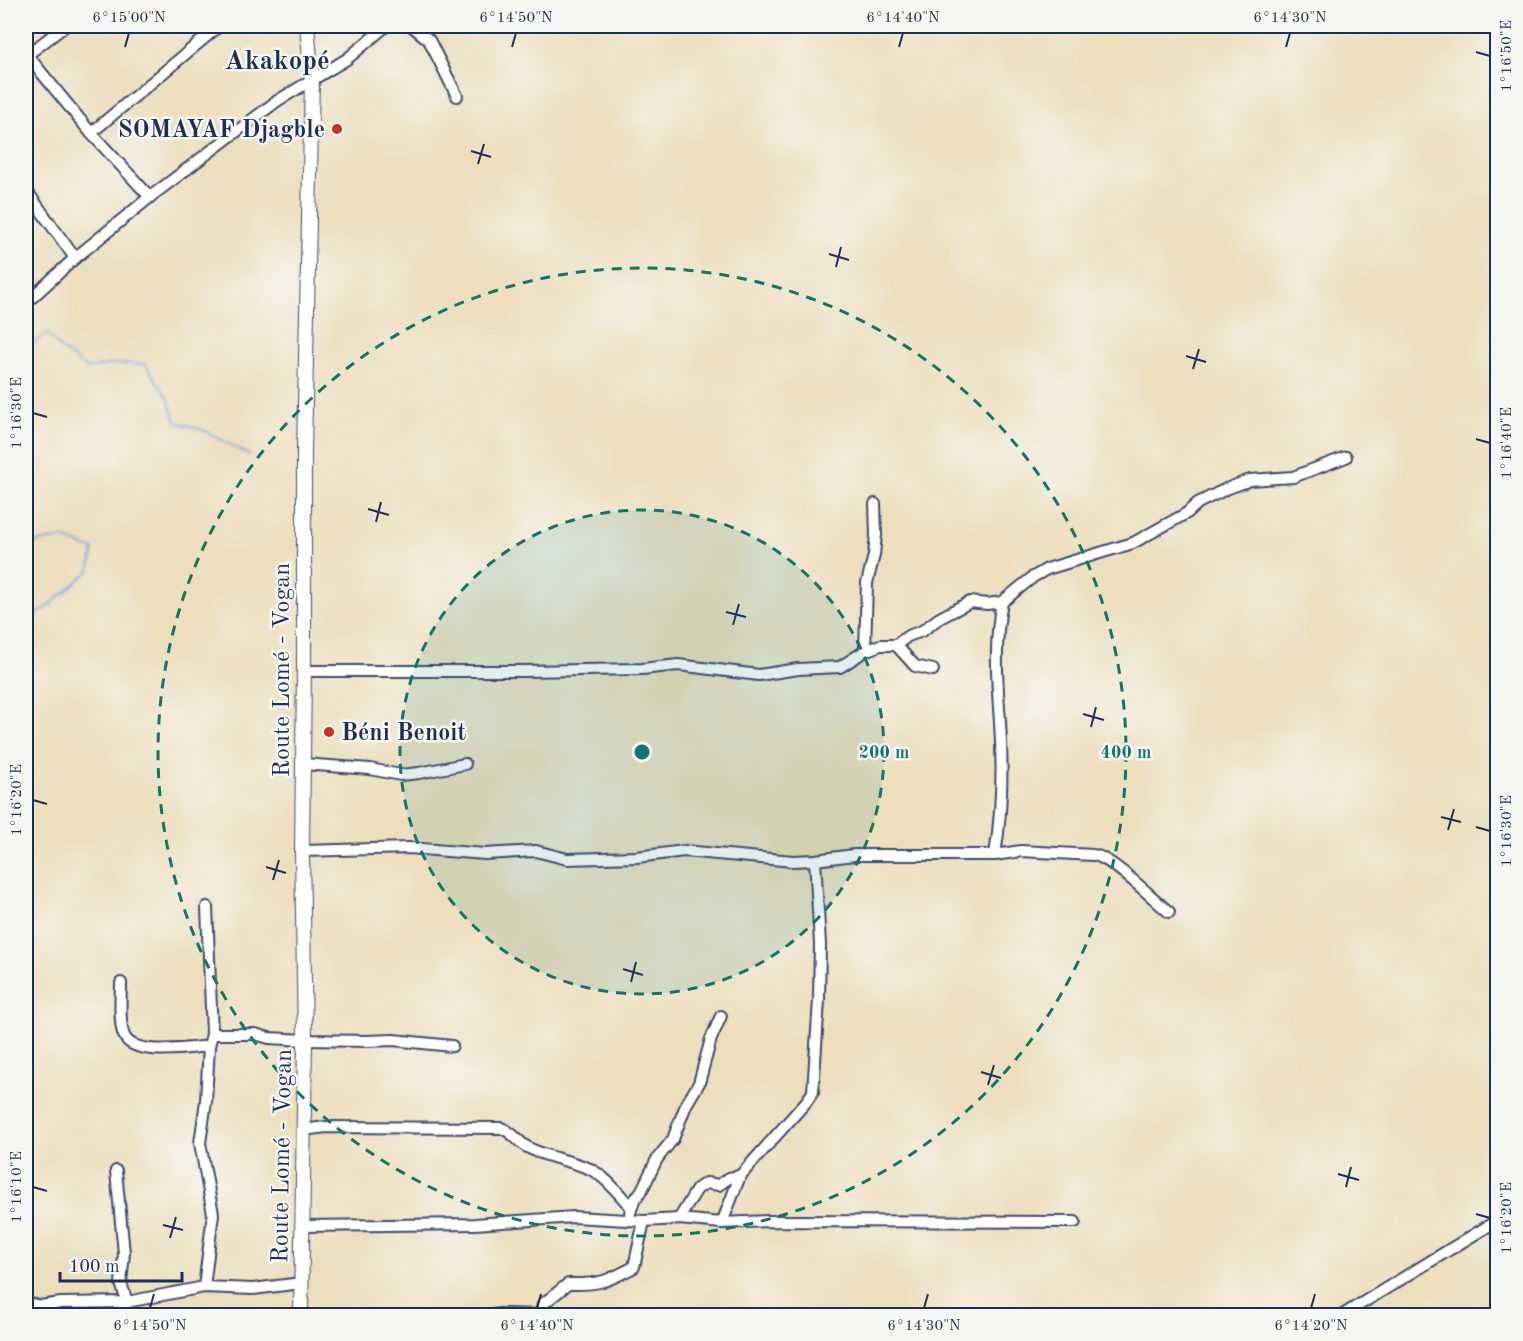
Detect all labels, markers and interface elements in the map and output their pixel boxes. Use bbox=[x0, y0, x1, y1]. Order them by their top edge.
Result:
text: 6°15'00"N bbox=[92, 11, 166, 26]
text: 6°14'50"N bbox=[479, 11, 553, 26]
text: 6°14'40"N bbox=[866, 11, 940, 26]
text: 6°14'30"N bbox=[1253, 11, 1327, 26]
text: 1°16'50"E bbox=[1500, 20, 1515, 92]
district label: Akakopé bbox=[224, 48, 330, 75]
place label: SOMAYAF Djagble bbox=[118, 119, 325, 143]
marker: SOMAYAF Djagble bbox=[330, 122, 344, 136]
text: 1°16'30"E bbox=[10, 377, 25, 449]
text: 1°16'40"E bbox=[1500, 407, 1515, 479]
street label: Route Lomé - Vogan bbox=[271, 563, 295, 777]
place label: Béni Benoit bbox=[341, 722, 466, 746]
marker: Béni Benoit bbox=[322, 725, 336, 739]
centre of rings bbox=[632, 742, 652, 762]
text: 200 m bbox=[859, 744, 909, 762]
text: 400 m bbox=[1101, 744, 1151, 762]
text: 1°16'20"E bbox=[10, 764, 25, 836]
text: 1°16'30"E bbox=[1500, 795, 1515, 867]
street label: Route Lomé - Vogan bbox=[269, 1049, 297, 1263]
text: 1°16'10"E bbox=[10, 1151, 25, 1223]
text: 1°16'20"E bbox=[1500, 1182, 1515, 1254]
scale bar bbox=[60, 1245, 182, 1283]
text: 100 m bbox=[69, 1258, 120, 1276]
text: 6°14'50"N bbox=[113, 1319, 187, 1334]
text: 6°14'40"N bbox=[500, 1319, 574, 1334]
text: 6°14'30"N bbox=[887, 1319, 961, 1334]
text: 6°14'20"N bbox=[1274, 1319, 1348, 1334]

